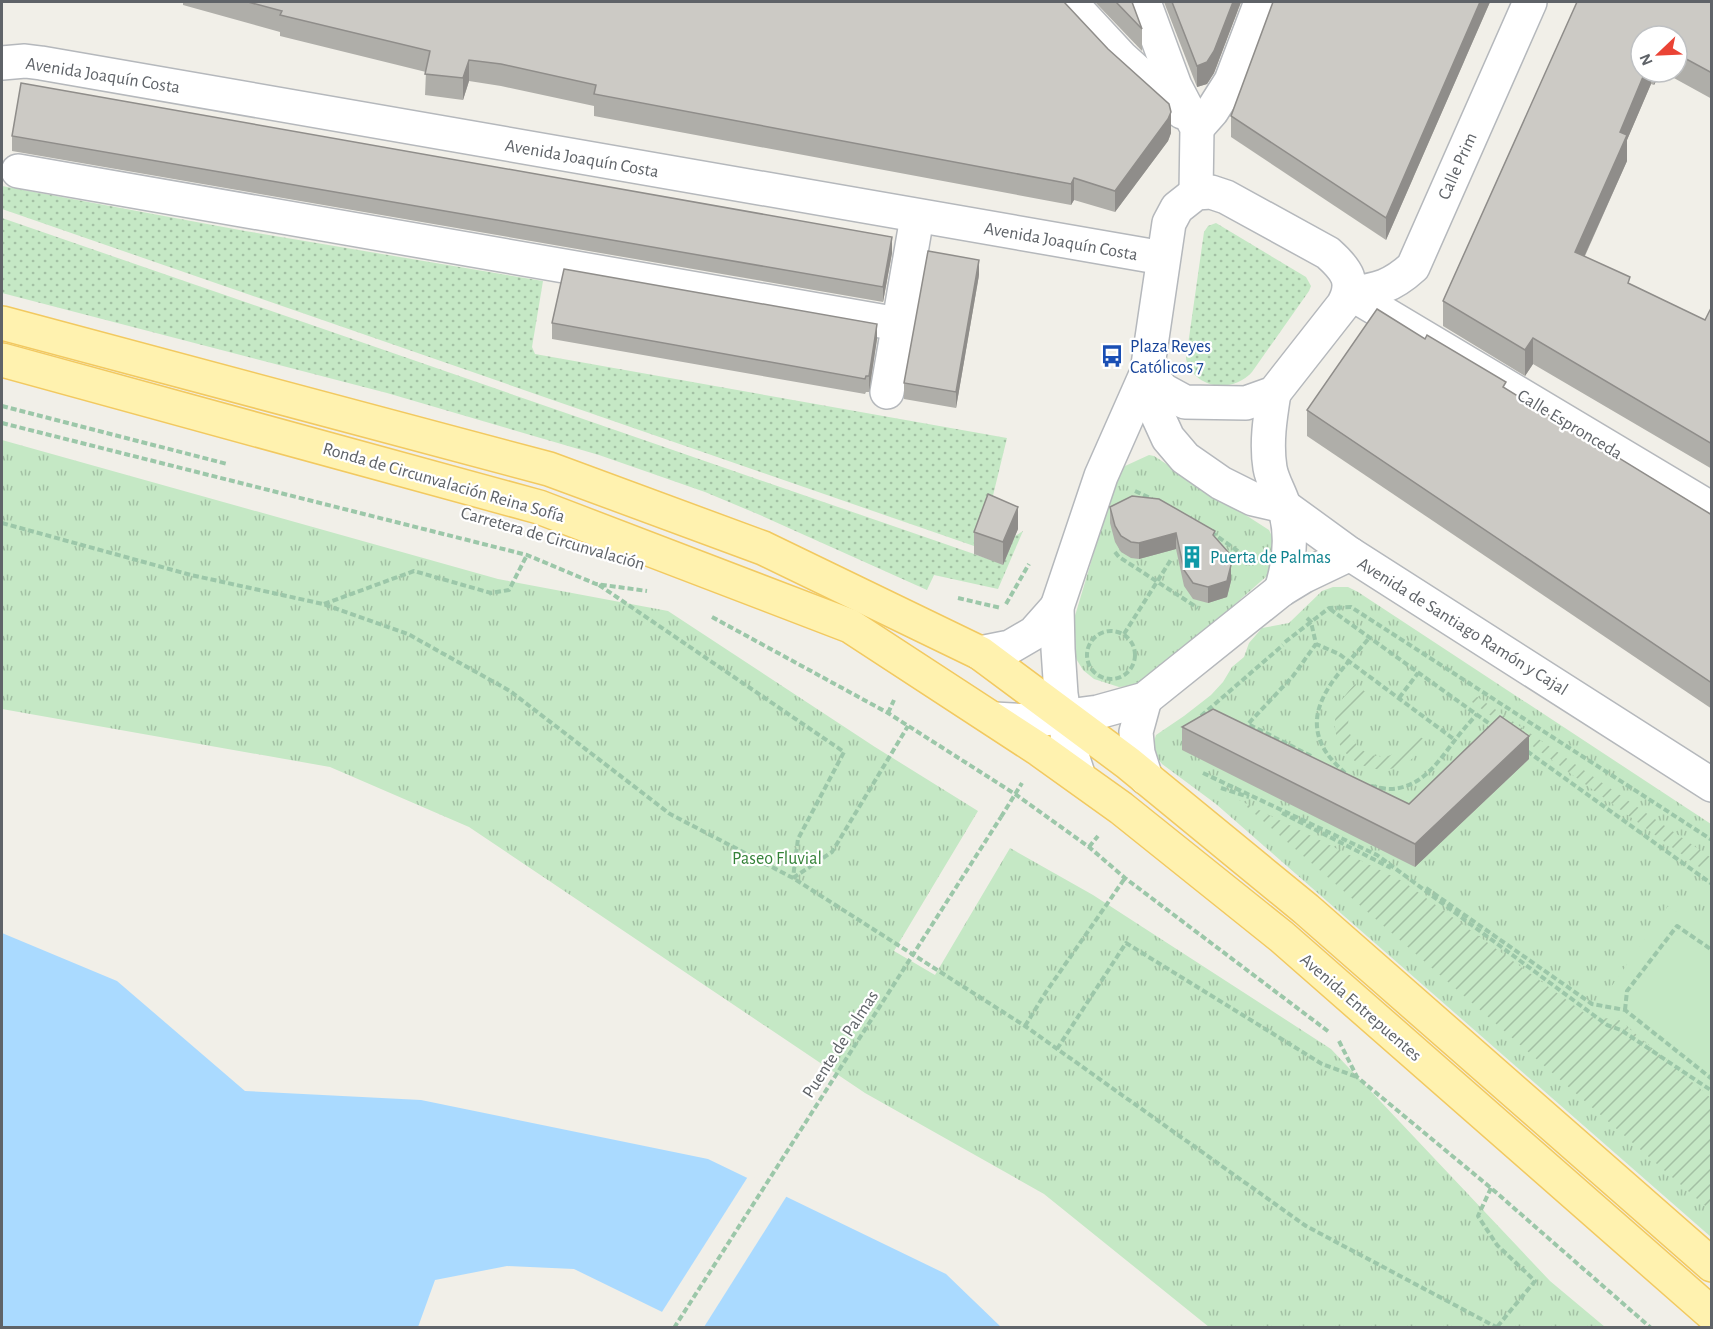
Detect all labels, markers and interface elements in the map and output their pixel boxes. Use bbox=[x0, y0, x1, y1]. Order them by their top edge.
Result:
north arrow bbox=[1629, 24, 1689, 84]
text: N bbox=[1637, 51, 1656, 68]
street label: Avenida Joaquín Costa bbox=[24, 55, 181, 97]
street label: Calle Prim bbox=[1435, 130, 1481, 203]
street label: Avenida Joaquín Costa bbox=[504, 137, 660, 181]
street label: Avenida Joaquín Costa bbox=[983, 220, 1139, 264]
place label: Plaza Reyes Católicos 7 bbox=[1130, 338, 1211, 377]
bus stop icon: Plaza Reyes Católicos 7 bbox=[1099, 343, 1125, 369]
street label: Calle Espronceda bbox=[1514, 387, 1625, 463]
street label: Ronda de Circunvalación Reina Sofía bbox=[321, 440, 567, 526]
street label: Carretera de Circunvalación bbox=[459, 504, 647, 574]
building icon: Puerta de Palmas bbox=[1179, 544, 1205, 570]
place label: Puerta de Palmas bbox=[1210, 549, 1331, 567]
street label: Avenida de Santiago Ramón y Cajal bbox=[1354, 555, 1571, 699]
park label: Paseo Fluvial bbox=[732, 850, 822, 868]
street label: Avenida Entrepuentes bbox=[1296, 950, 1424, 1065]
street label: Puente de Palmas bbox=[799, 988, 882, 1102]

